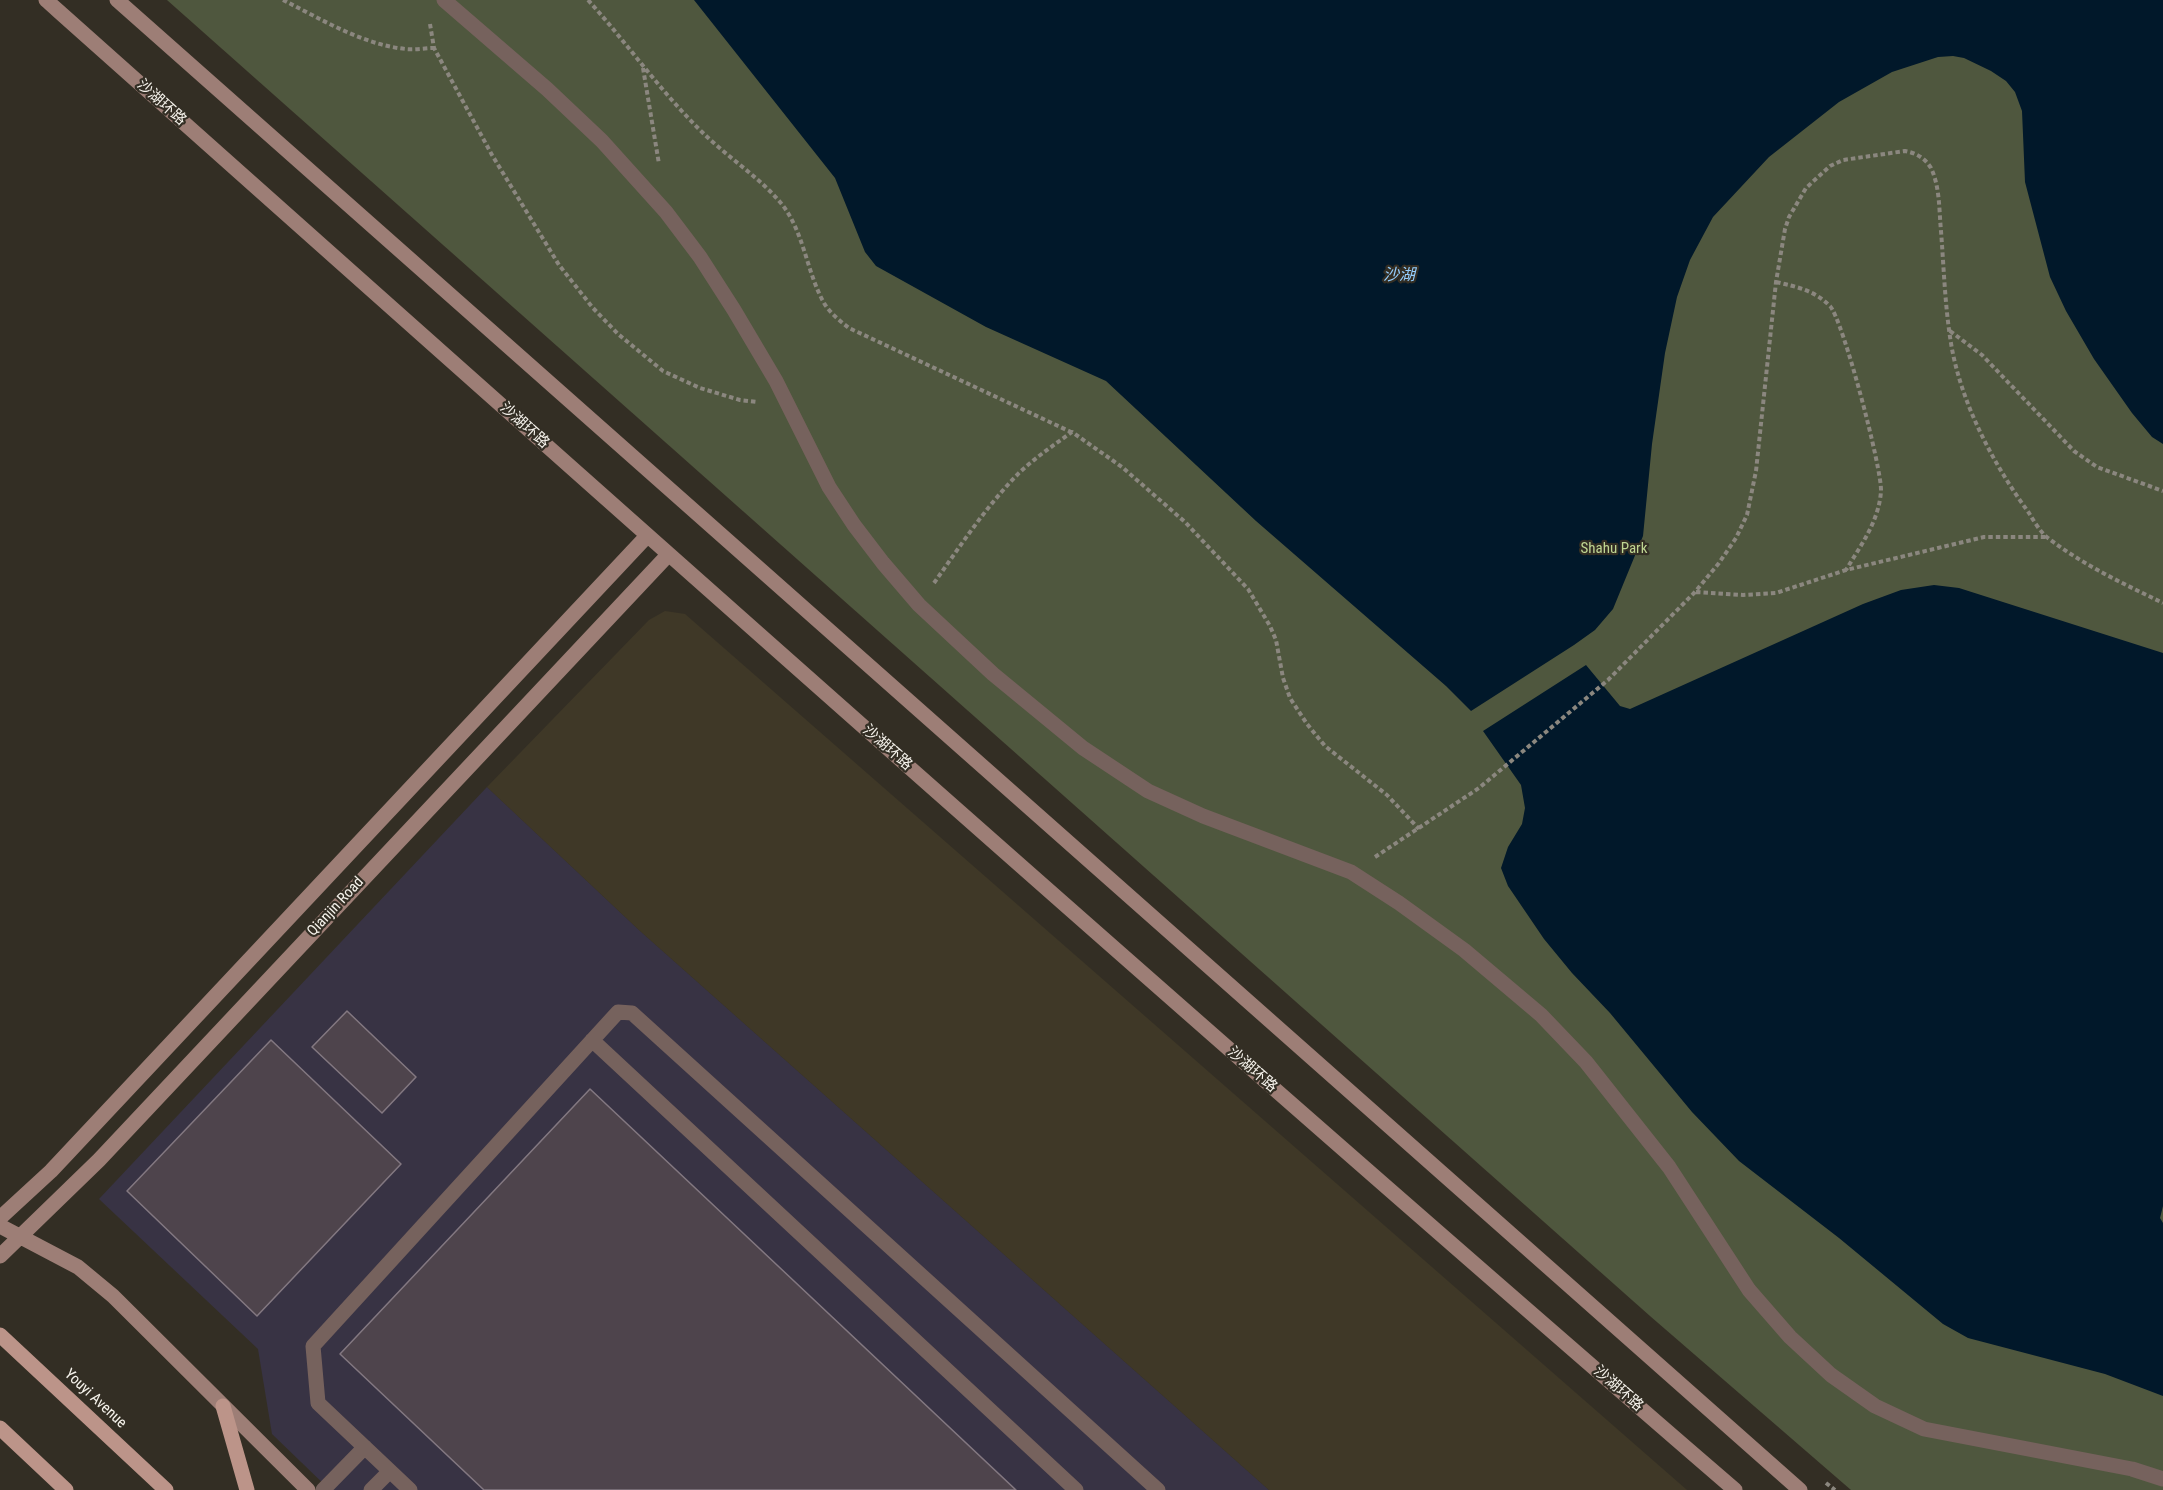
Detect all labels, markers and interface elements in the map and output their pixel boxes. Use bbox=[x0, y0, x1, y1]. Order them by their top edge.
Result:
street label: 沙湖环路 bbox=[133, 76, 189, 130]
water label: 沙湖 bbox=[1383, 266, 1415, 286]
street label: 沙湖环路 bbox=[496, 399, 552, 453]
park label: Shahu Park bbox=[1581, 540, 1647, 558]
street label: 沙湖环路 bbox=[858, 722, 916, 774]
street label: Qianjin Road bbox=[304, 874, 368, 940]
street label: 沙湖环路 bbox=[1223, 1044, 1281, 1096]
street label: 沙湖环路 bbox=[1589, 1363, 1647, 1415]
street label: Youyi Avenue bbox=[60, 1366, 130, 1432]

